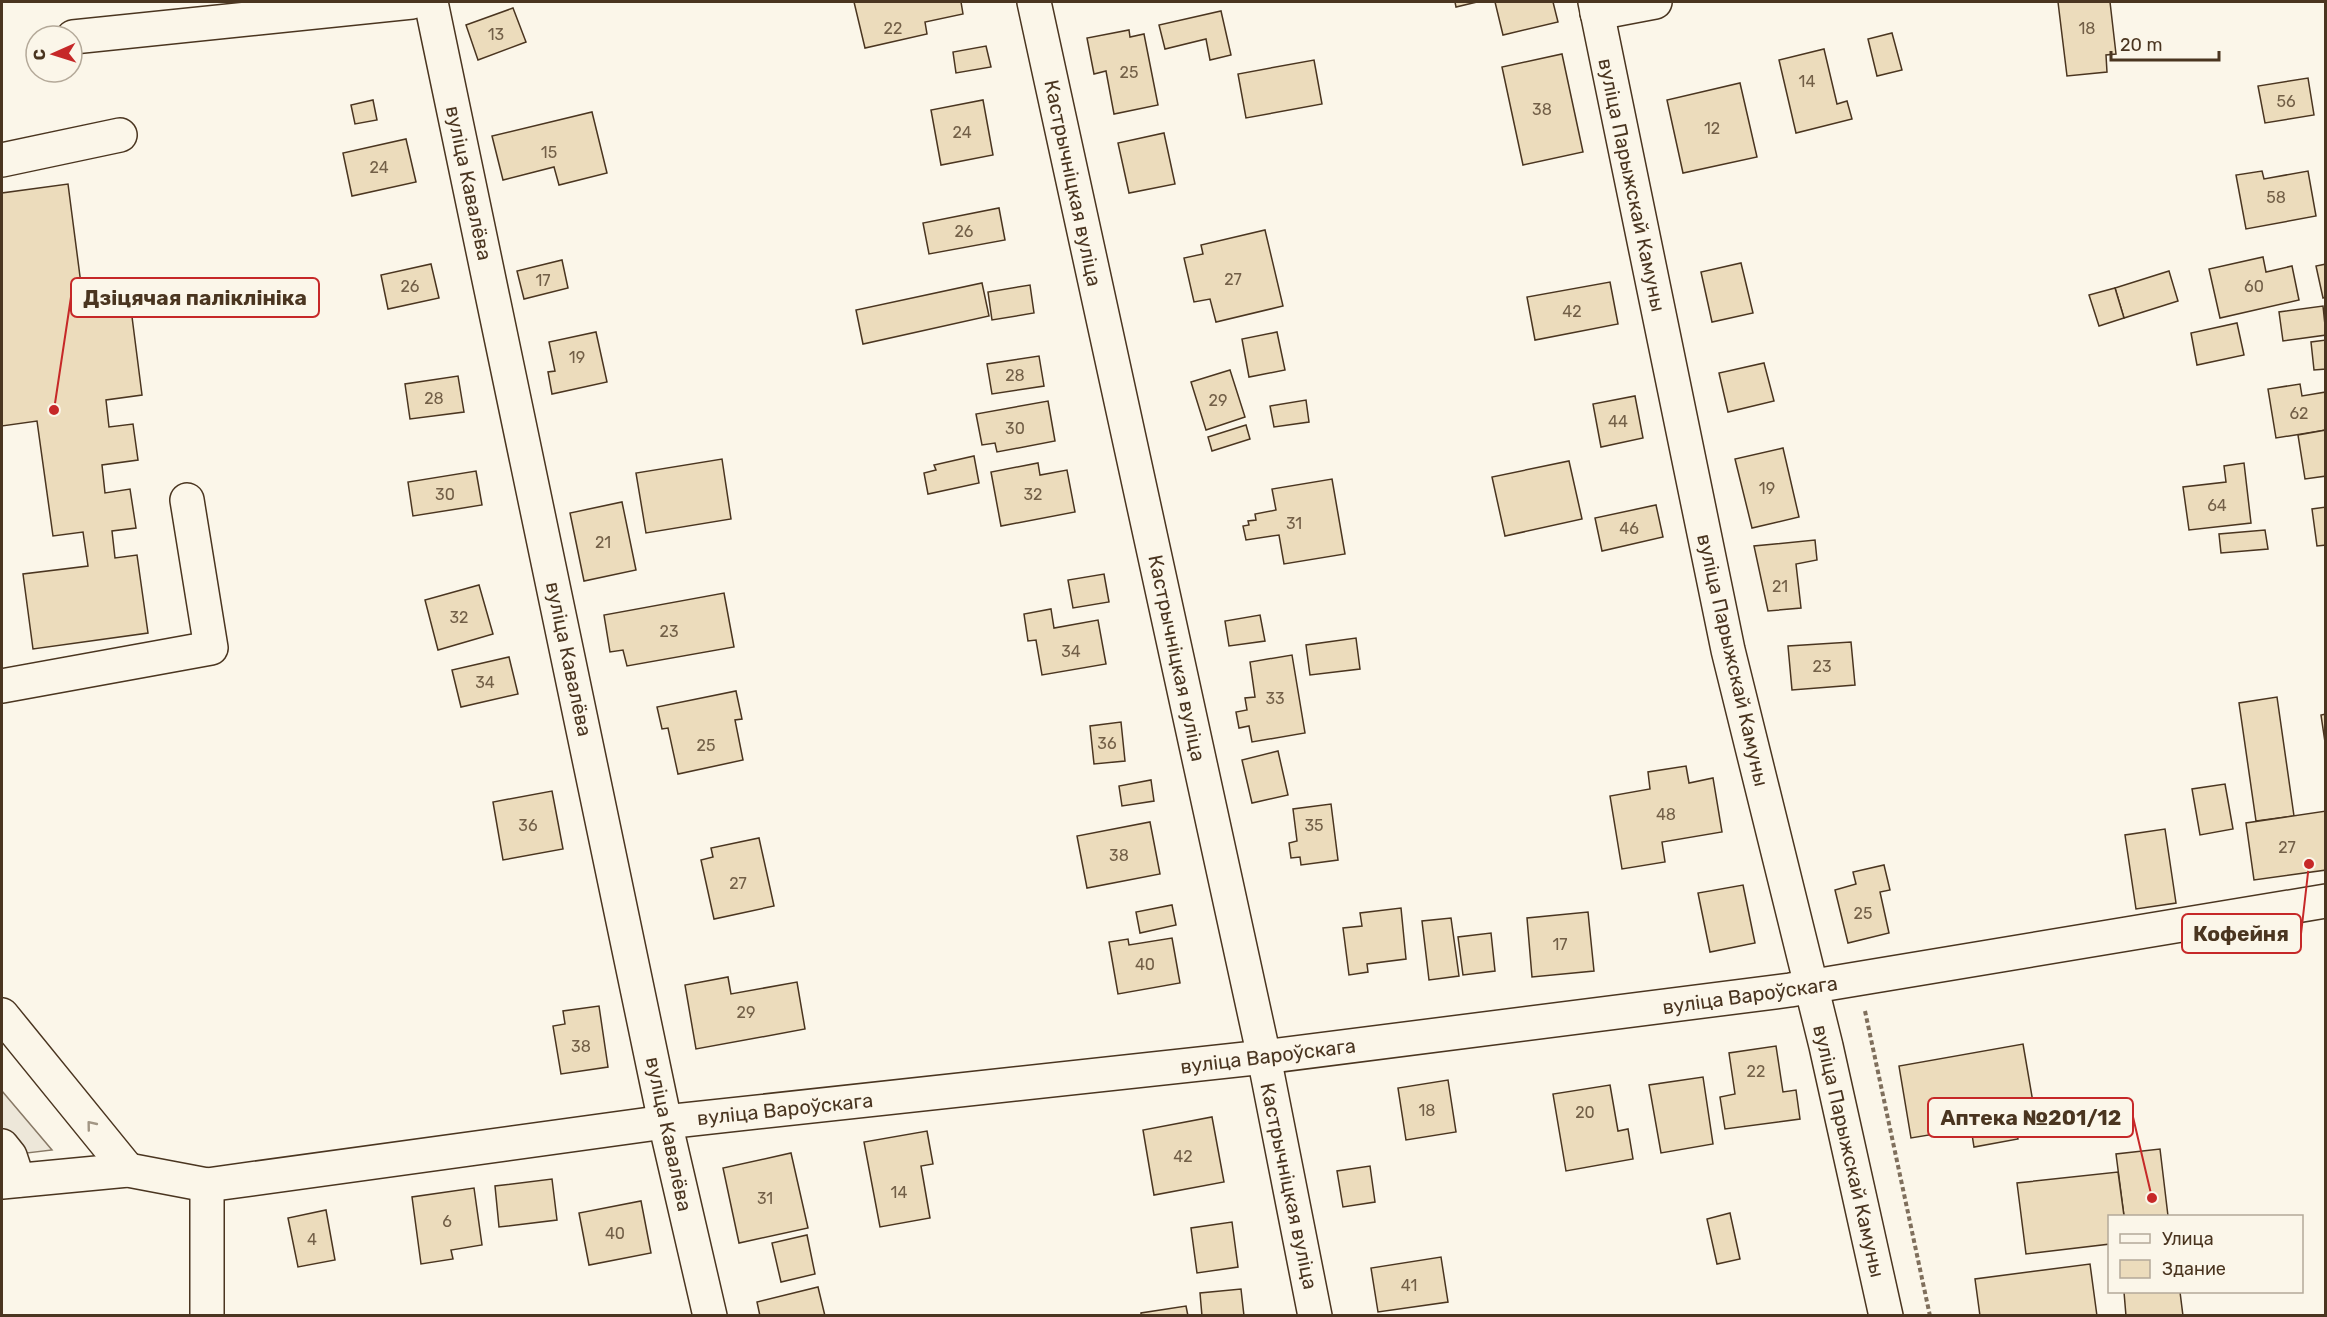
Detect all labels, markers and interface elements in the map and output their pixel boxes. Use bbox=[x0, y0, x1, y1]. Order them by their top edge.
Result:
house number: 22 bbox=[884, 19, 902, 38]
house number: 18 bbox=[2078, 19, 2096, 38]
north arrow bbox=[24, 24, 84, 84]
scale bar bbox=[2111, 24, 2219, 62]
house number: 13 bbox=[488, 25, 504, 44]
text: 20 m bbox=[2120, 34, 2162, 56]
text: С bbox=[30, 49, 49, 61]
street label: вуліца Парыжскай Камуны bbox=[1593, 56, 1671, 314]
house number: 25 bbox=[1120, 63, 1138, 82]
house number: 14 bbox=[1799, 72, 1815, 91]
street label: Кастрычніцкая вуліца bbox=[1039, 78, 1107, 288]
house number: 56 bbox=[2276, 92, 2296, 111]
house number: 38 bbox=[1532, 100, 1552, 119]
street label: вуліца Кавалёва bbox=[441, 103, 497, 263]
house number: 12 bbox=[1704, 119, 1720, 138]
house number: 24 bbox=[952, 123, 972, 142]
house number: 15 bbox=[541, 143, 557, 162]
house number: 24 bbox=[369, 158, 389, 177]
house number: 58 bbox=[2266, 188, 2286, 207]
house number: 26 bbox=[954, 222, 974, 241]
house number: 27 bbox=[1224, 270, 1242, 289]
house number: 17 bbox=[535, 271, 551, 290]
house number: 26 bbox=[400, 277, 420, 296]
house number: 60 bbox=[2244, 277, 2264, 296]
callout: Дзіцячая паліклініка bbox=[71, 278, 319, 317]
text: Дзіцячая паліклініка bbox=[83, 285, 307, 310]
house number: 42 bbox=[1562, 302, 1582, 321]
house number: 19 bbox=[569, 348, 585, 367]
house number: 28 bbox=[1005, 366, 1025, 385]
house number: 28 bbox=[424, 389, 444, 408]
house number: 29 bbox=[1209, 391, 1227, 410]
house number: 62 bbox=[2289, 404, 2309, 423]
house number: 44 bbox=[1608, 412, 1628, 431]
house number: 30 bbox=[1005, 419, 1025, 438]
house number: 19 bbox=[1759, 479, 1775, 498]
house number: 30 bbox=[435, 485, 455, 504]
house number: 32 bbox=[1023, 485, 1043, 504]
house number: 64 bbox=[2207, 496, 2227, 515]
house number: 31 bbox=[1286, 514, 1302, 533]
house number: 46 bbox=[1619, 519, 1639, 538]
street label: вуліца Парыжскай Камуны bbox=[1692, 531, 1774, 789]
house number: 21 bbox=[595, 533, 611, 552]
street label: Кастрычніцкая вуліца bbox=[1143, 553, 1211, 763]
house number: 21 bbox=[1772, 577, 1788, 596]
street label: вуліца Кавалёва bbox=[541, 579, 597, 739]
house number: 32 bbox=[449, 608, 469, 627]
house number: 23 bbox=[659, 622, 679, 641]
house number: 34 bbox=[1061, 642, 1081, 661]
house number: 23 bbox=[1812, 657, 1832, 676]
house number: 34 bbox=[475, 673, 495, 692]
house number: 33 bbox=[1265, 689, 1285, 708]
house number: 36 bbox=[1097, 734, 1117, 753]
house number: 25 bbox=[697, 736, 715, 755]
house number: 48 bbox=[1656, 805, 1676, 824]
house number: 36 bbox=[518, 816, 538, 835]
house number: 35 bbox=[1304, 816, 1324, 835]
house number: 27 bbox=[2278, 838, 2296, 857]
house number: 38 bbox=[1109, 846, 1129, 865]
house number: 27 bbox=[729, 874, 747, 893]
house number: 25 bbox=[1854, 904, 1872, 923]
callout: Кофейня bbox=[2182, 914, 2301, 953]
text: Кофейня bbox=[2193, 921, 2289, 946]
house number: 17 bbox=[1552, 935, 1568, 954]
house number: 40 bbox=[1135, 955, 1155, 974]
street label: вуліца Вароўскага bbox=[1661, 971, 1839, 1019]
house number: 29 bbox=[737, 1003, 755, 1022]
street label: вуліца Парыжскай Камуны bbox=[1808, 1022, 1890, 1280]
street label: вуліца Вароўскага bbox=[1179, 1033, 1357, 1079]
house number: 38 bbox=[571, 1037, 591, 1056]
street label: вуліца Кавалёва bbox=[641, 1054, 697, 1214]
house number: 22 bbox=[1747, 1062, 1765, 1081]
street label: Кастрычніцкая вуліца bbox=[1255, 1081, 1323, 1291]
street label: вуліца Вароўскага bbox=[696, 1088, 874, 1130]
callout: Аптека №201/12 bbox=[1928, 1098, 2133, 1137]
house number: 18 bbox=[1418, 1101, 1436, 1120]
house number: 20 bbox=[1575, 1103, 1595, 1122]
text: Аптека №201/12 bbox=[1941, 1105, 2121, 1130]
one-way arrow bbox=[87, 1121, 98, 1132]
house number: 42 bbox=[1173, 1147, 1193, 1166]
house number: 14 bbox=[891, 1183, 907, 1202]
house number: 31 bbox=[757, 1189, 773, 1208]
house number: 6 bbox=[442, 1212, 452, 1231]
legend bbox=[2108, 1215, 2303, 1293]
house number: 40 bbox=[605, 1224, 625, 1243]
text: Улица bbox=[2162, 1228, 2214, 1250]
house number: 4 bbox=[307, 1230, 317, 1249]
text: Здание bbox=[2162, 1258, 2226, 1280]
house number: 41 bbox=[1401, 1276, 1417, 1295]

